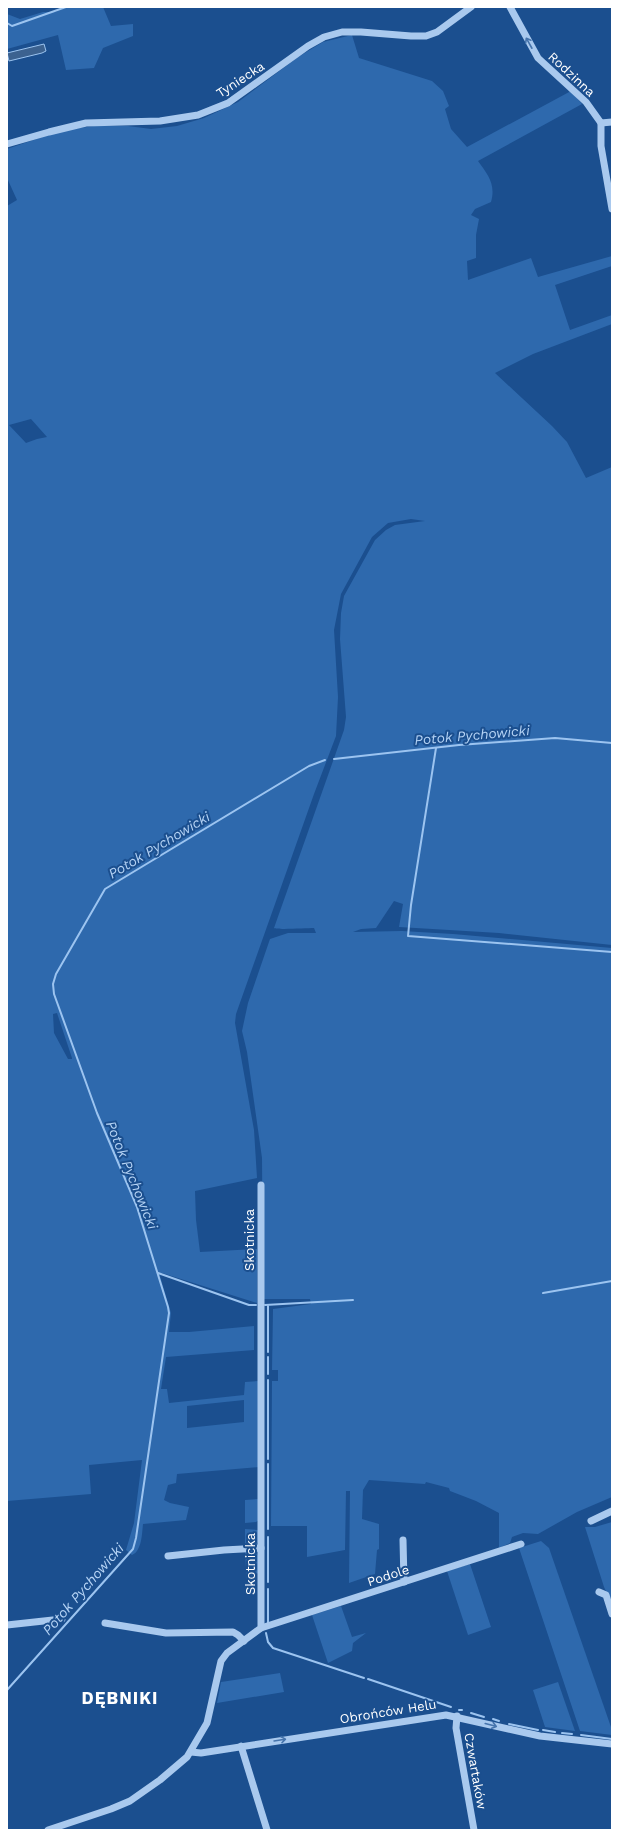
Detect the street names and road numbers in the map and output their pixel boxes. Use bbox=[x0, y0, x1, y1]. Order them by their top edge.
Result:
street label: Rodzinna bbox=[545, 49, 599, 100]
street label: Tyniecka bbox=[213, 58, 268, 101]
street label: Skotnicka bbox=[242, 1208, 257, 1271]
street label: Skotnicka bbox=[243, 1532, 258, 1595]
street label: Podole bbox=[365, 1562, 411, 1589]
street label: Obrońców Helu bbox=[339, 1696, 437, 1727]
street label: Czwartaków bbox=[461, 1732, 490, 1811]

